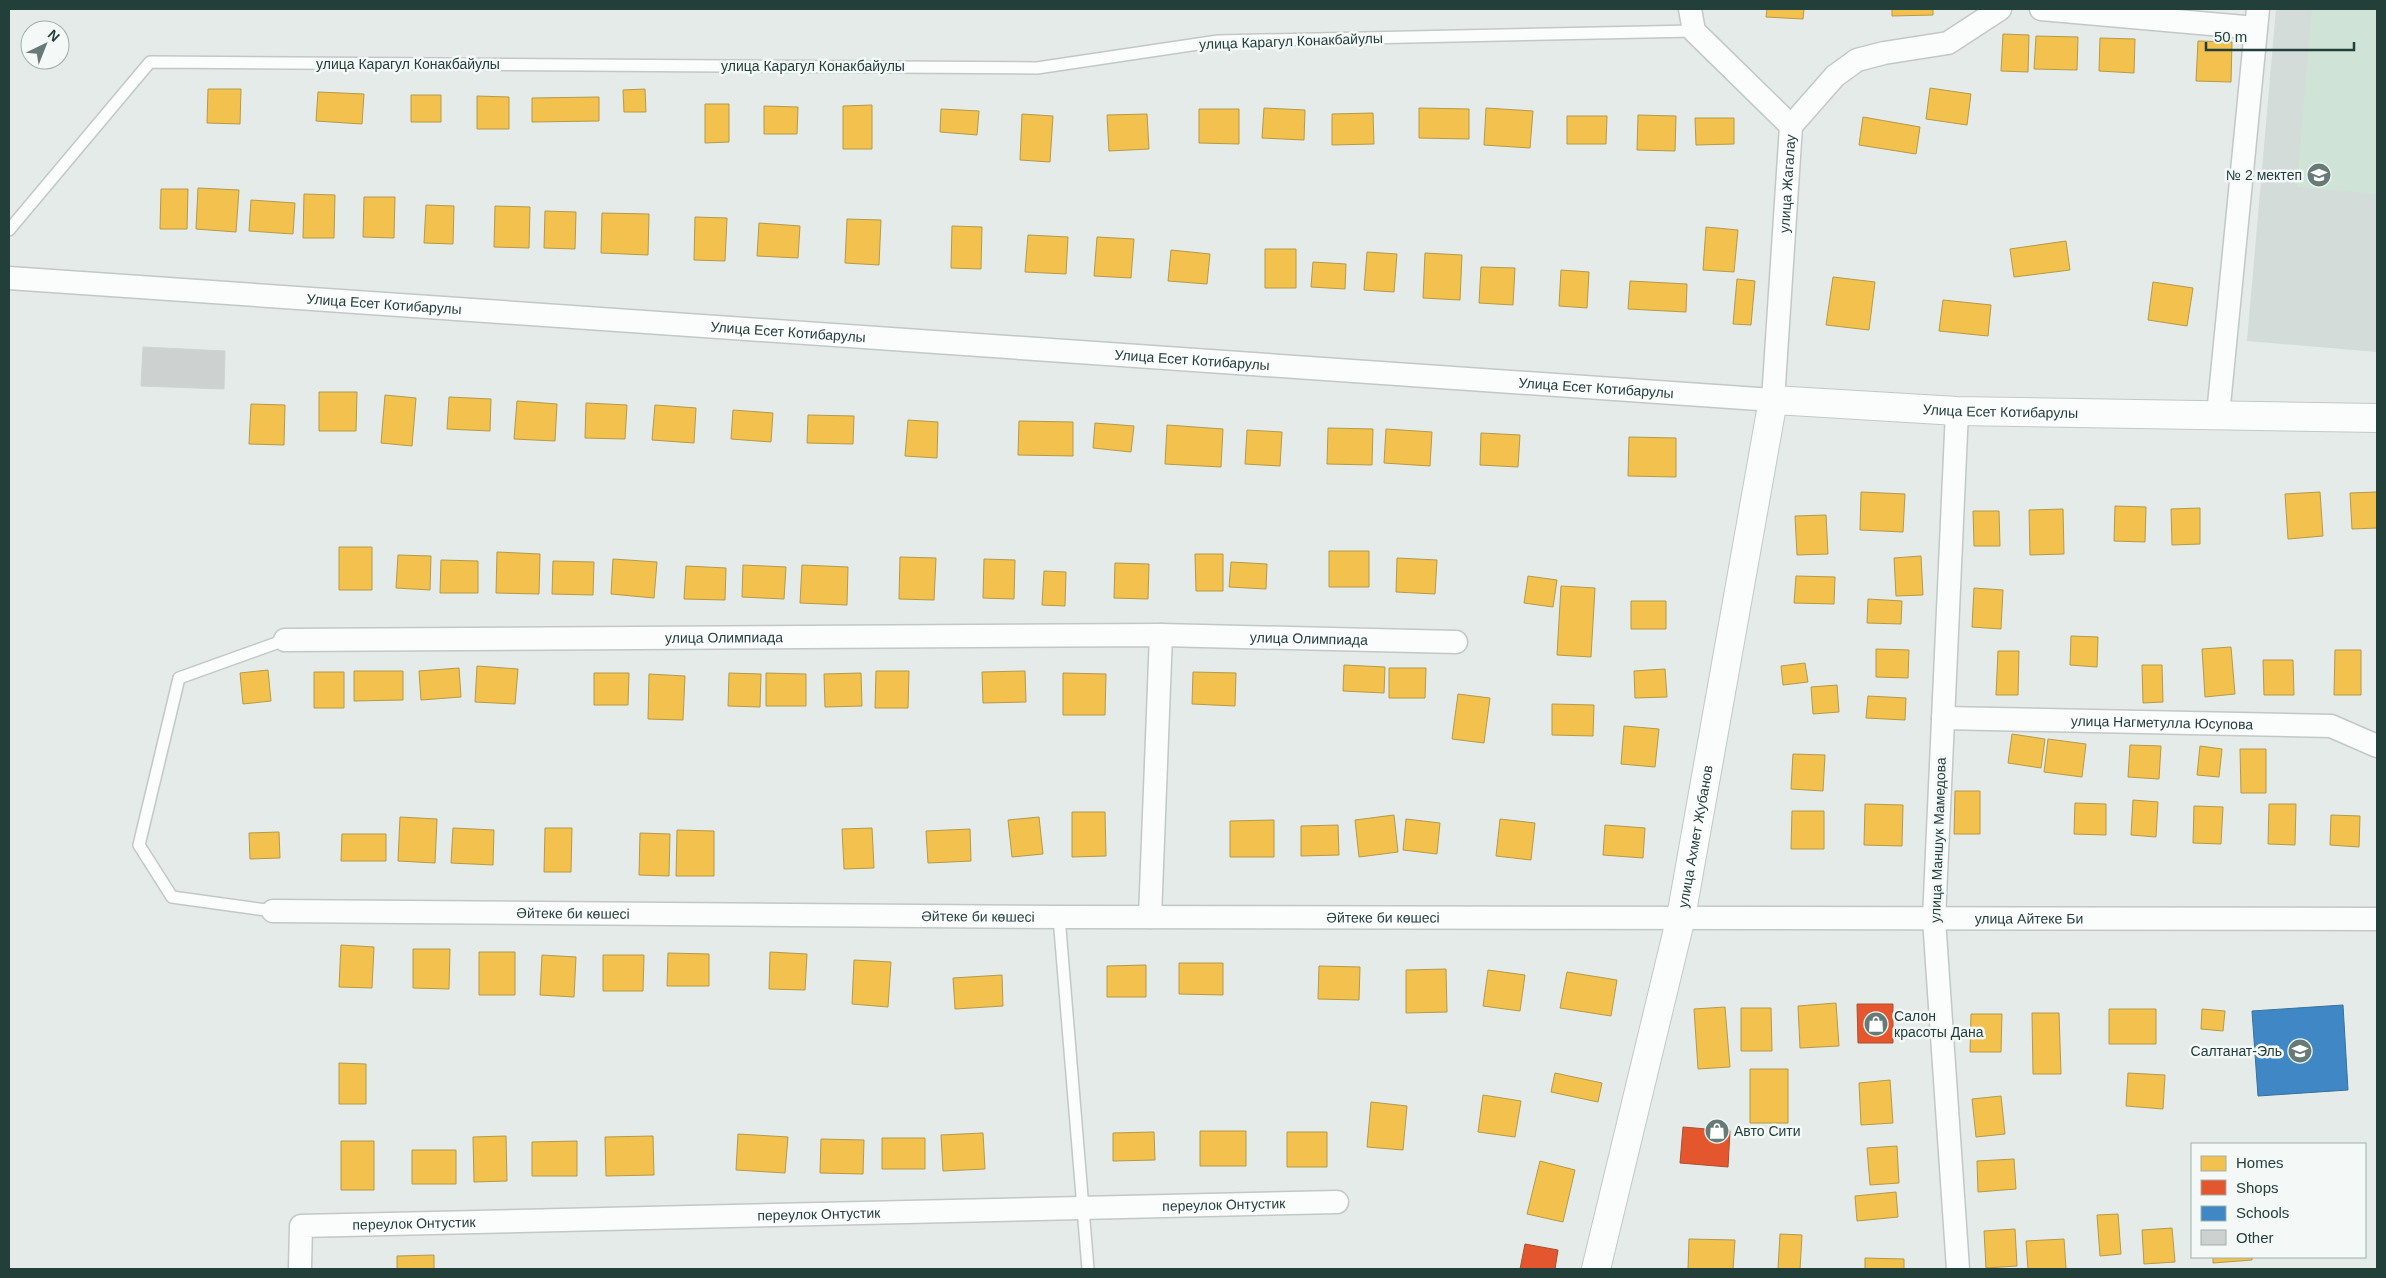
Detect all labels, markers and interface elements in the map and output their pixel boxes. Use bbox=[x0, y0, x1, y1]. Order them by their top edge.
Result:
north arrow bbox=[20, 20, 70, 70]
scale bar bbox=[2206, 20, 2354, 52]
text: N bbox=[45, 26, 63, 45]
text: 50 m bbox=[2214, 28, 2247, 45]
street label: улица Карагул Конакбайулы bbox=[1199, 30, 1383, 52]
street label: улица Карагул Конакбайулы bbox=[316, 56, 500, 72]
street label: улица Карагул Конакбайулы bbox=[721, 58, 905, 74]
street label: улица Жагалау bbox=[1776, 134, 1798, 233]
school or university icon: № 2 мектеп bbox=[2306, 162, 2332, 188]
place label: № 2 мектеп bbox=[2226, 167, 2302, 183]
street label: Улица Есет Котибарулы bbox=[306, 291, 462, 317]
street label: Улица Есет Котибарулы bbox=[710, 319, 866, 345]
street label: Улица Есет Котибарулы bbox=[1114, 346, 1270, 373]
street label: Улица Есет Котибарулы bbox=[1518, 374, 1674, 401]
street label: Улица Есет Котибарулы bbox=[1922, 401, 2078, 421]
street label: улица Олимпиада bbox=[665, 629, 783, 646]
street label: улица Олимпиада bbox=[1250, 629, 1368, 648]
street label: улица Нагметулла Юсупова bbox=[2071, 713, 2253, 732]
street label: улица Маншук Мамедова bbox=[1927, 757, 1949, 923]
street label: улица Ахмет Жубанов bbox=[1675, 764, 1716, 909]
street label: Әйтеке би көшесі bbox=[516, 905, 630, 922]
street label: Әйтеке би көшесі bbox=[921, 908, 1035, 925]
street label: Әйтеке би көшесі bbox=[1326, 909, 1440, 926]
street label: улица Айтеке Би bbox=[1975, 910, 2083, 927]
place label: Салон красоты Дана bbox=[1894, 1008, 1984, 1040]
shop icon: Салон красоты Дана bbox=[1863, 1011, 1889, 1037]
school or university icon: Салтанат-Эль bbox=[2287, 1038, 2313, 1064]
place label: Салтанат-Эль bbox=[2190, 1043, 2282, 1059]
shop icon: Авто Сити bbox=[1704, 1118, 1730, 1144]
place label: Авто Сити bbox=[1734, 1123, 1801, 1139]
legend bbox=[2191, 1143, 2366, 1258]
text: Homes bbox=[2236, 1154, 2284, 1171]
text: Shops bbox=[2236, 1179, 2279, 1196]
street label: переулок Онтустик bbox=[1162, 1195, 1286, 1214]
text: Schools bbox=[2236, 1204, 2289, 1221]
street label: переулок Онтустик bbox=[757, 1205, 881, 1223]
street label: переулок Онтустик bbox=[352, 1214, 477, 1233]
text: Other bbox=[2236, 1229, 2274, 1246]

